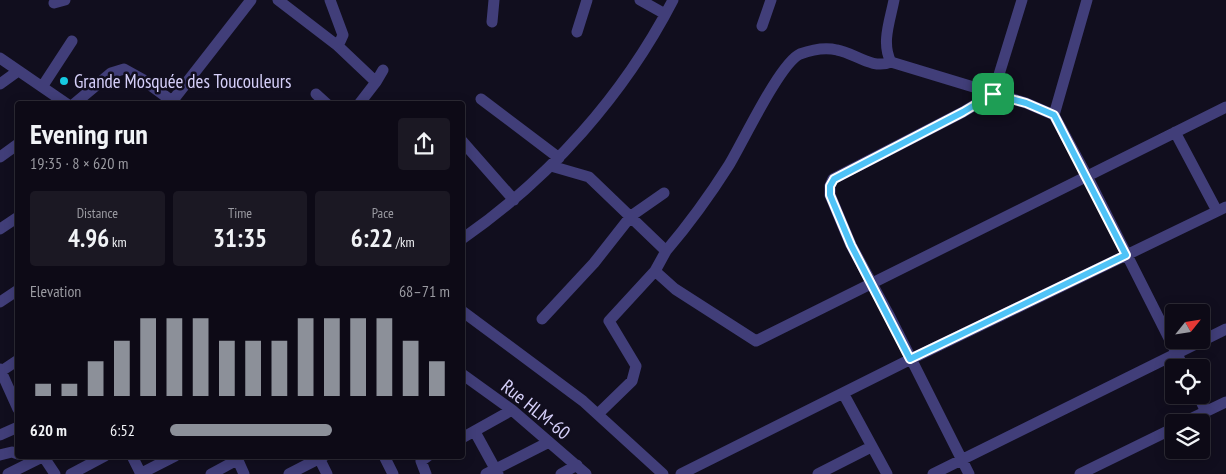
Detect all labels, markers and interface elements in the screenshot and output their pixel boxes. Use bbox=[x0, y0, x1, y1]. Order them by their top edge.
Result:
place label: Grande Mosquée des Toucouleurs bbox=[74, 69, 291, 93]
pin bbox=[972, 73, 1014, 115]
marker: Grande Mosquée des Toucouleurs bbox=[58, 75, 70, 87]
icon: arrive bbox=[979, 80, 1007, 108]
text: Evening run bbox=[30, 115, 148, 152]
button: share bbox=[398, 118, 450, 170]
text: 19:35 · 8 × 620 m bbox=[30, 153, 128, 173]
text: Distance bbox=[77, 204, 118, 222]
text: Time bbox=[228, 204, 252, 222]
text: Pace bbox=[372, 204, 394, 222]
text: 4.96 bbox=[68, 222, 109, 254]
text: 31:35 bbox=[213, 222, 267, 254]
text: 6:22 bbox=[351, 222, 393, 254]
text: km bbox=[109, 233, 127, 251]
text: /km bbox=[393, 233, 415, 251]
text: Elevation bbox=[30, 281, 81, 301]
text: 68–71 m bbox=[399, 281, 450, 301]
north arrow bbox=[1165, 304, 1210, 349]
map controls bbox=[1165, 304, 1210, 459]
button: locate bbox=[1165, 359, 1210, 404]
street label: Rue HLM-60 bbox=[497, 374, 575, 444]
button: layers bbox=[1165, 414, 1210, 459]
text: 620 m bbox=[30, 420, 67, 440]
text: 6:52 bbox=[110, 420, 135, 440]

